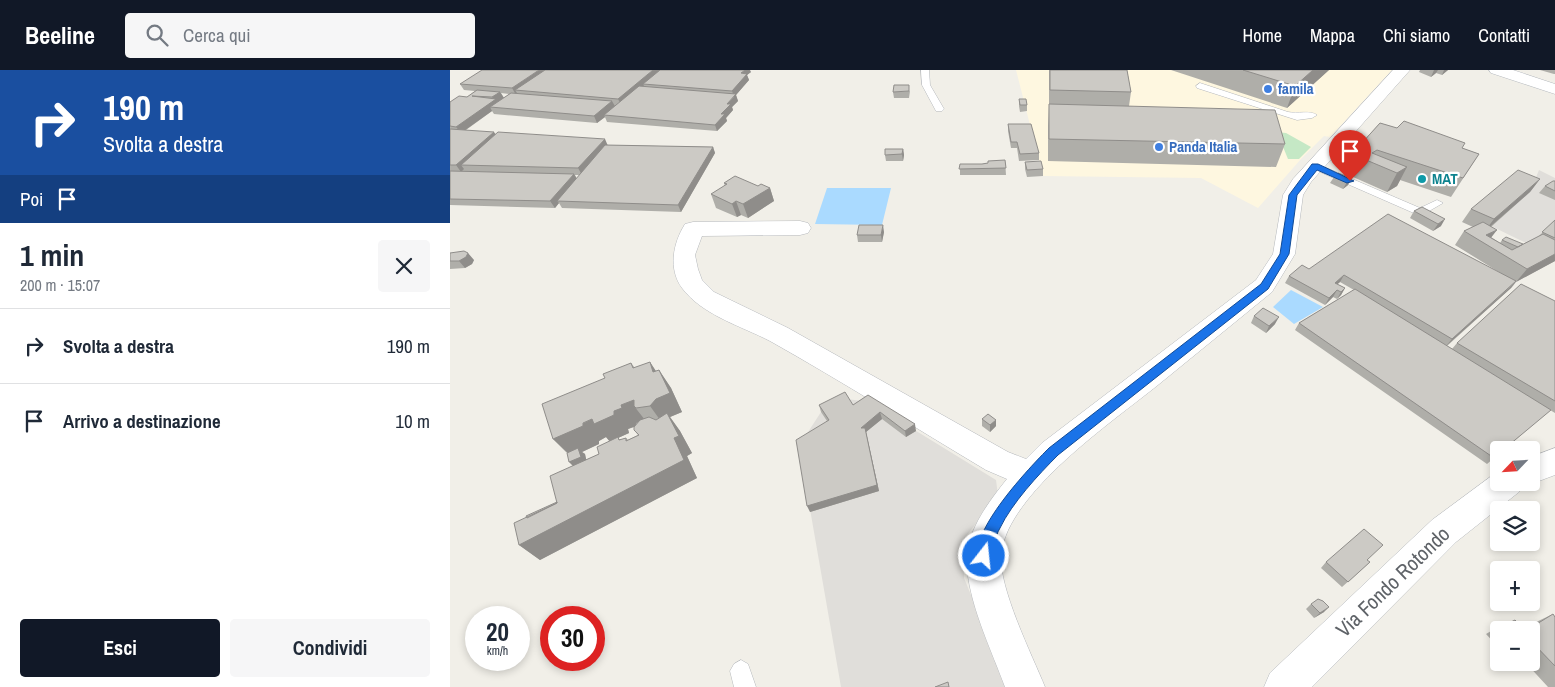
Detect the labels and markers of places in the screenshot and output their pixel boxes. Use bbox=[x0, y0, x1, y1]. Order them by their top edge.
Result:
place label: famila bbox=[1278, 78, 1314, 99]
marker: famila bbox=[1262, 83, 1274, 95]
pin bbox=[1329, 130, 1371, 181]
place label: Panda Italia bbox=[1169, 136, 1238, 157]
marker: Panda Italia bbox=[1153, 141, 1165, 153]
place label: MAT bbox=[1432, 168, 1458, 189]
marker: MAT bbox=[1416, 173, 1428, 185]

